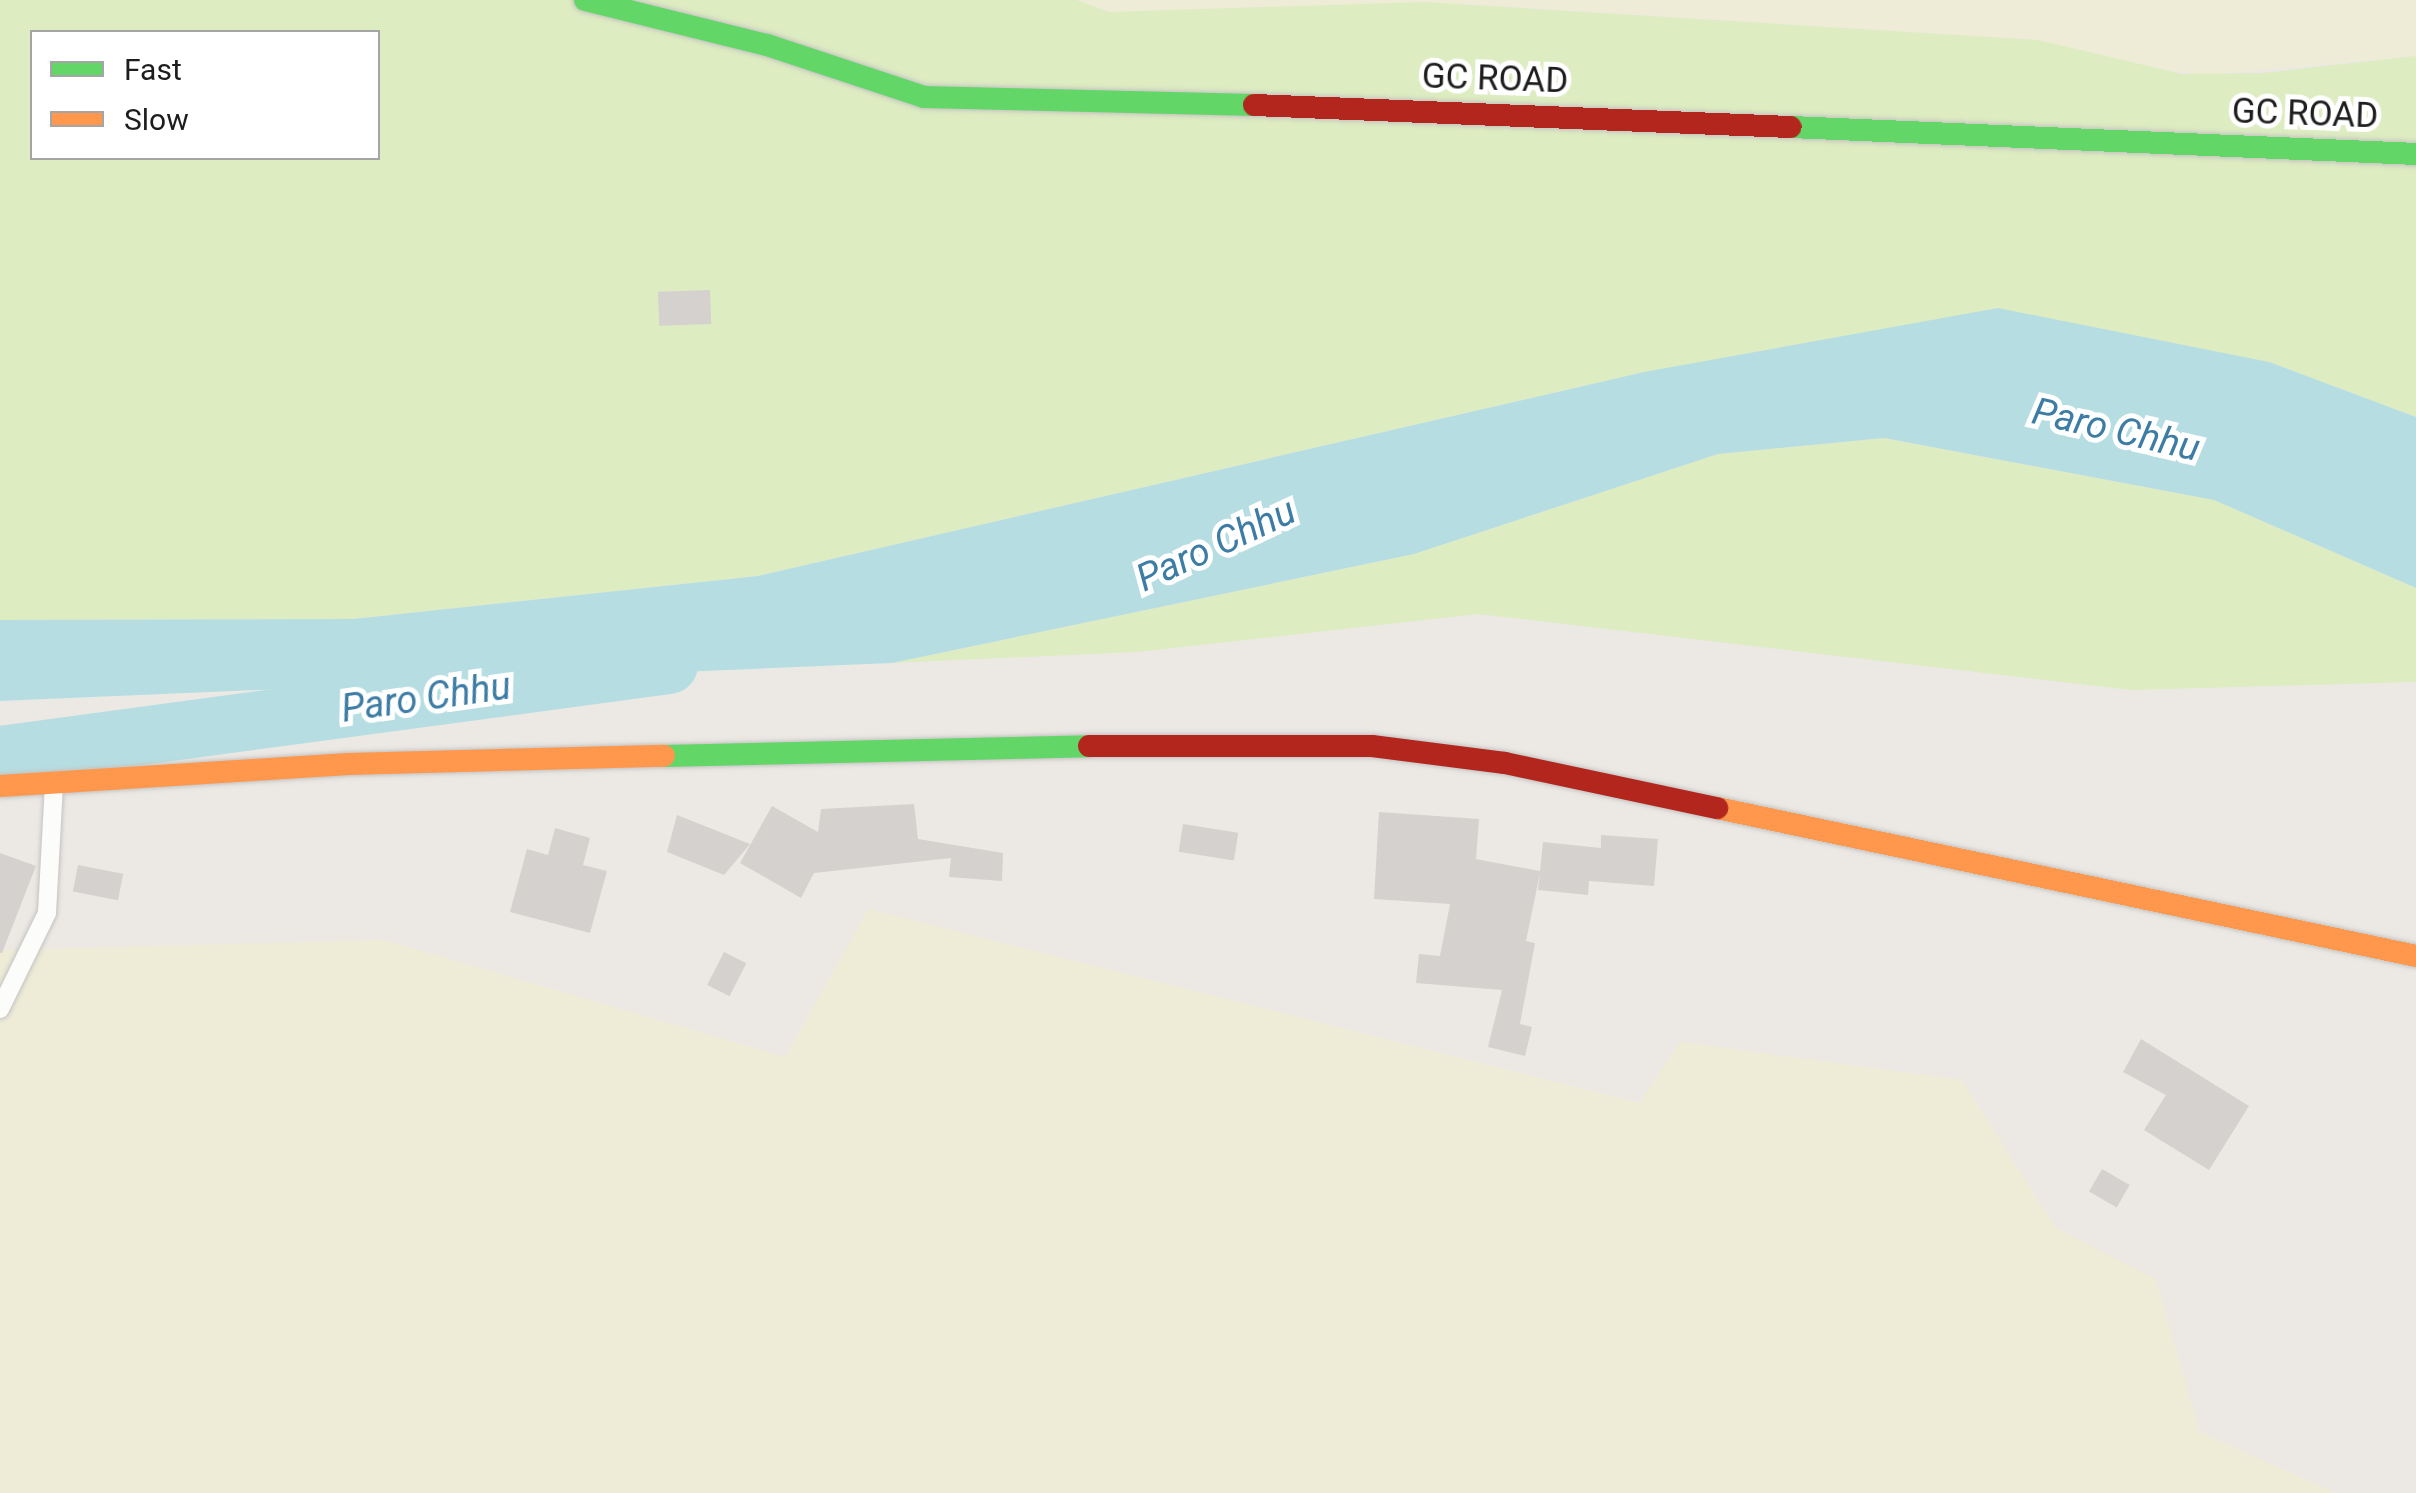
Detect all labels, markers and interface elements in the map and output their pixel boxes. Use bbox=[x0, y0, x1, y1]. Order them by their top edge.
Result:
legend bbox=[30, 30, 380, 160]
text: Fast bbox=[124, 52, 182, 87]
street label: GC ROAD bbox=[1421, 55, 1569, 103]
street label: GC ROAD bbox=[2231, 90, 2379, 138]
text: Slow bbox=[124, 102, 189, 137]
water label: Paro Chhu bbox=[2028, 389, 2204, 471]
water label: Paro Chhu bbox=[1129, 488, 1303, 602]
water label: Paro Chhu bbox=[338, 664, 514, 732]

